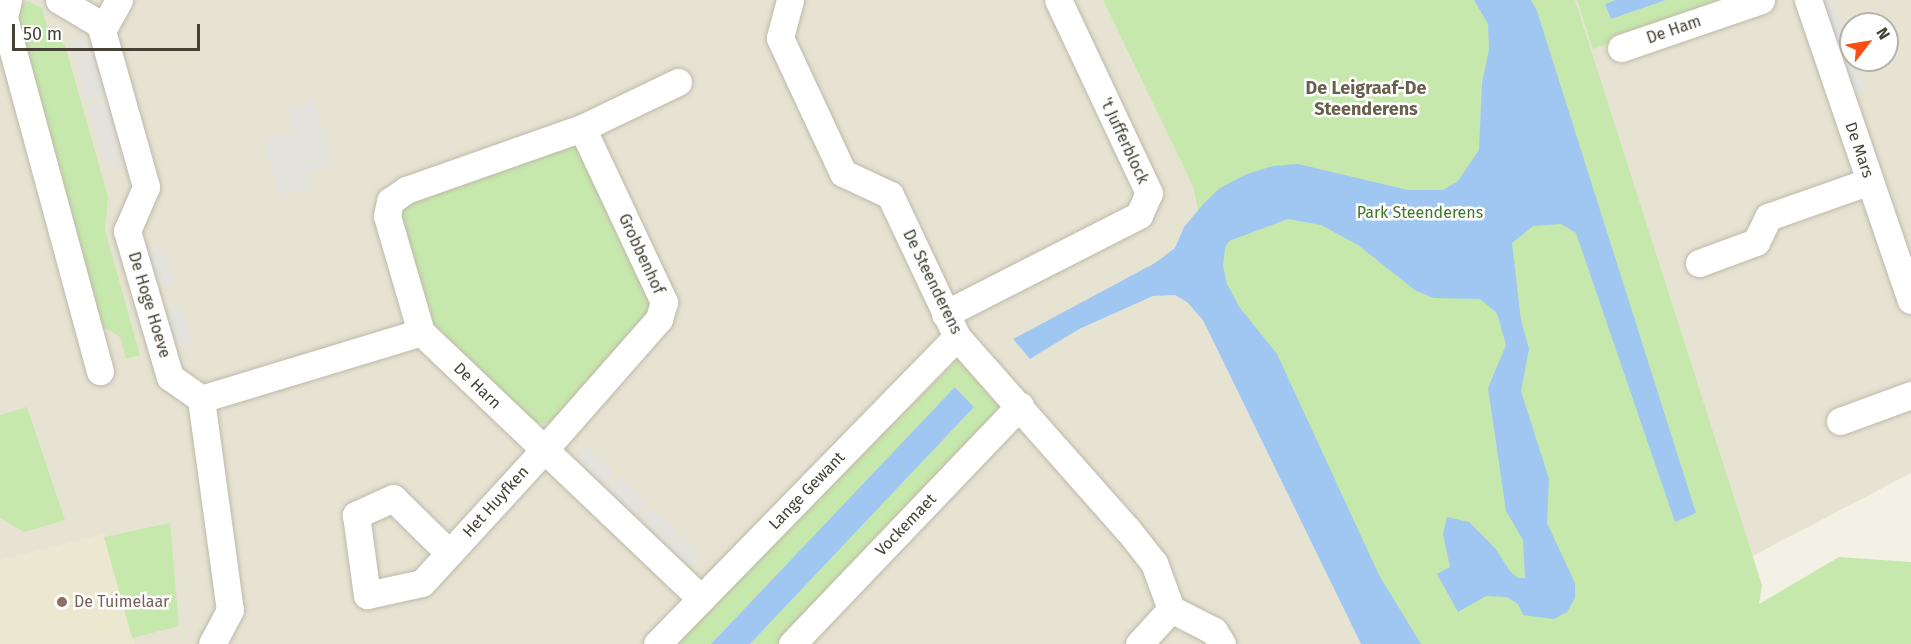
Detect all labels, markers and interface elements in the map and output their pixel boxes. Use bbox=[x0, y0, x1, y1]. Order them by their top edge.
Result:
scale bar bbox=[15, 12, 202, 50]
street label: De Ham bbox=[1644, 12, 1704, 48]
north arrow bbox=[1839, 12, 1899, 72]
text: 50 m bbox=[23, 23, 62, 45]
text: N bbox=[1872, 24, 1894, 43]
district label: De Leigraaf-De Steenderens bbox=[1306, 78, 1426, 121]
street label: 't Jufferblock bbox=[1096, 95, 1152, 187]
street label: De Mars bbox=[1841, 120, 1877, 180]
park label: Park Steenderens bbox=[1357, 203, 1483, 223]
street label: Grobbenhof bbox=[614, 211, 668, 297]
street label: De Steenderens bbox=[898, 227, 966, 337]
street label: De Hoge Hoeve bbox=[124, 250, 174, 360]
street label: De Harn bbox=[449, 359, 505, 413]
street label: Lange Gewant bbox=[765, 448, 849, 534]
street label: Het Huyfken bbox=[459, 462, 533, 542]
street label: Vockemaet bbox=[872, 490, 940, 560]
place label: De Tuimelaar bbox=[74, 592, 169, 612]
marker: De Tuimelaar bbox=[55, 595, 69, 609]

